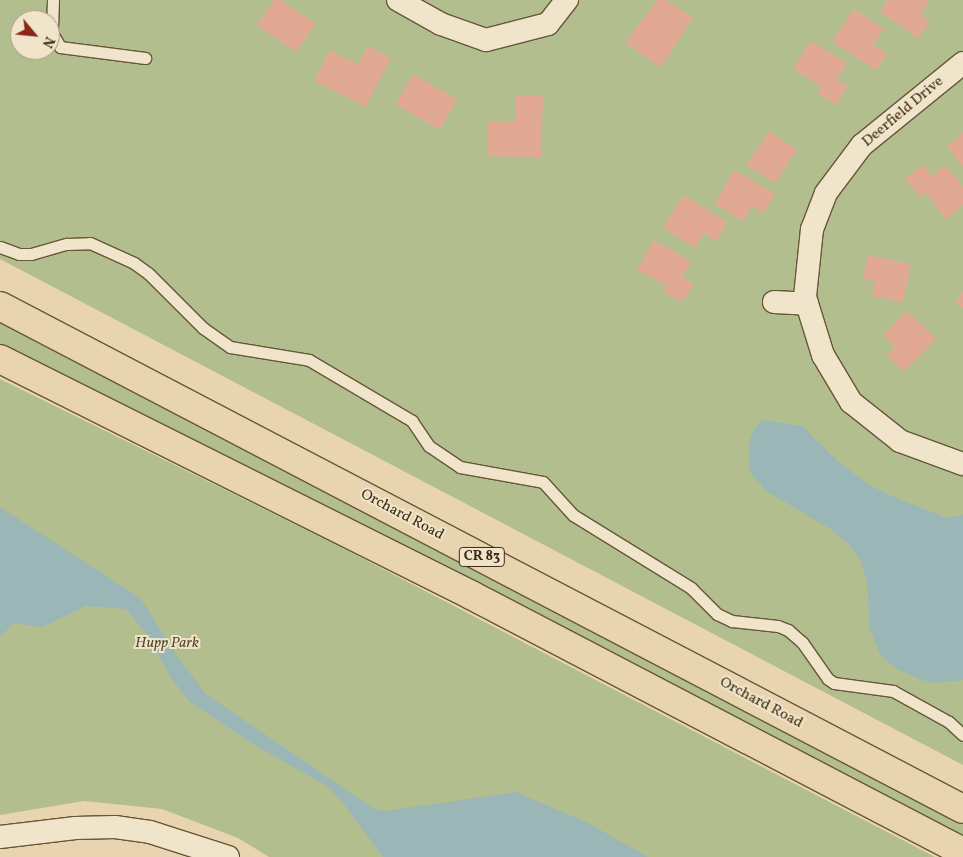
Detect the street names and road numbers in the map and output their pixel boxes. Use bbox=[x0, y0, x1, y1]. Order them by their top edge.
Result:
street label: Deerfield Drive bbox=[859, 73, 947, 151]
street label: Orchard Road bbox=[357, 486, 447, 544]
road number: CR 83 bbox=[458, 546, 506, 568]
street label: Orchard Road bbox=[716, 674, 806, 732]

